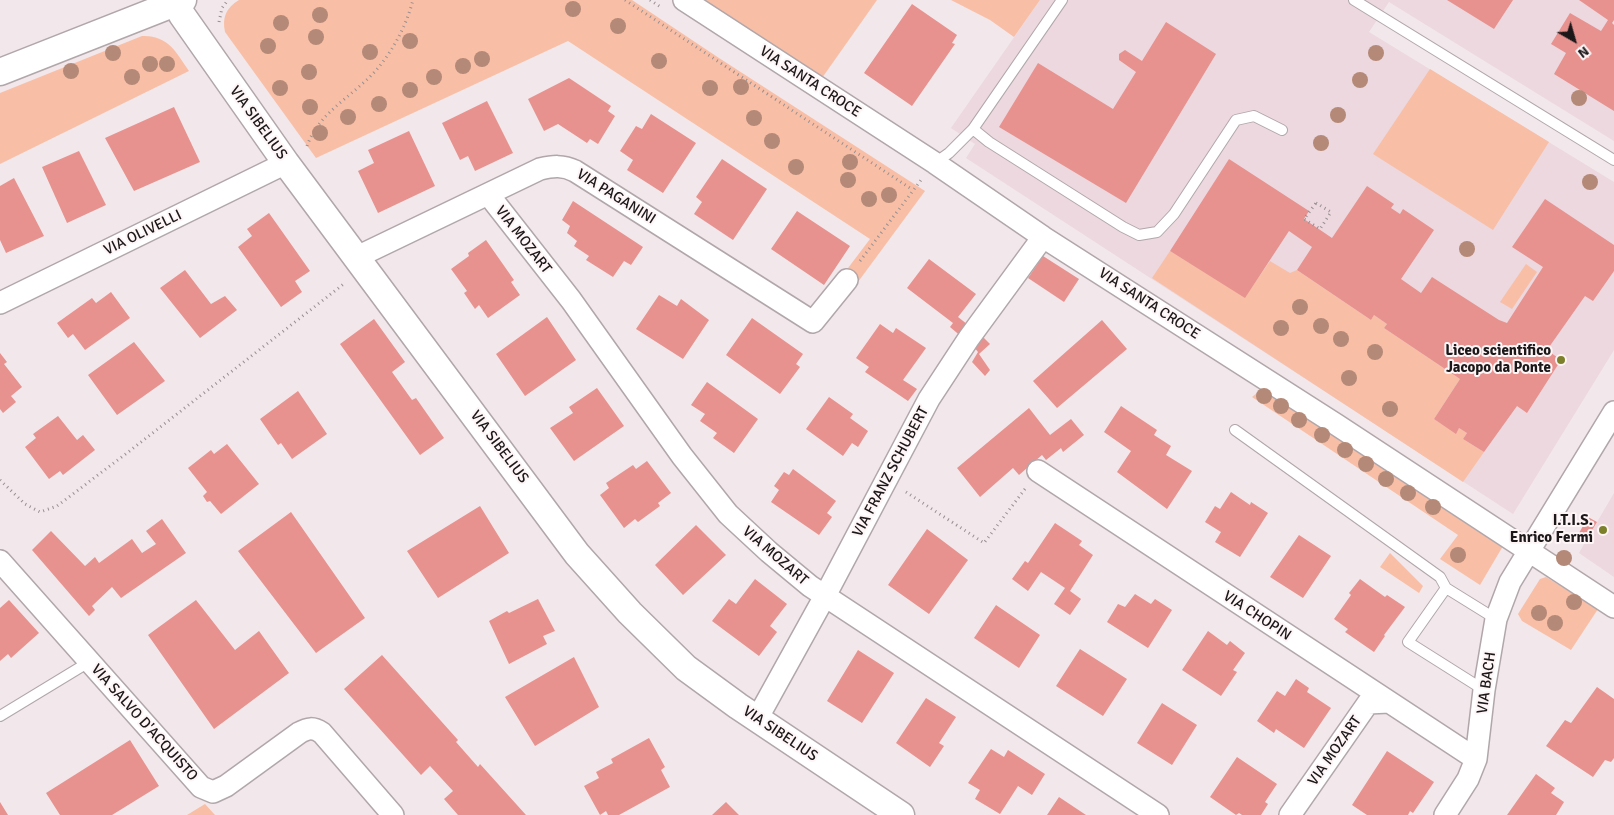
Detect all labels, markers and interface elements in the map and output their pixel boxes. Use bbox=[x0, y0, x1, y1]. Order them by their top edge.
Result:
north arrow bbox=[1549, 15, 1599, 65]
street label: VIA SANTA CROCE bbox=[756, 42, 864, 122]
text: N bbox=[1574, 43, 1593, 62]
street label: VIA SIBELIUS bbox=[225, 83, 291, 163]
street label: VIA PAGANINI bbox=[573, 166, 659, 228]
street label: VIA MOZART bbox=[491, 203, 555, 277]
street label: VIA OLIVELLI bbox=[101, 206, 185, 260]
street label: VIA SANTA CROCE bbox=[1095, 264, 1203, 344]
place label: Liceo scientifico Jacopo da Ponte bbox=[1445, 342, 1551, 377]
marker: Liceo scientifico Jacopo da Ponte bbox=[1555, 354, 1567, 366]
street label: VIA FRANZ SCHUBERT bbox=[849, 404, 933, 540]
street label: VIA SIBELIUS bbox=[466, 407, 532, 487]
place label: I.T.I.S. Enrico Fermi bbox=[1510, 512, 1593, 547]
street label: VIA MOZART bbox=[739, 523, 811, 589]
marker: I.T.I.S. Enrico Fermi bbox=[1597, 524, 1609, 536]
street label: VIA CHOPIN bbox=[1220, 587, 1294, 645]
street label: VIA BACH bbox=[1474, 651, 1500, 715]
street label: VIA SALVO D'ACQUISTO bbox=[87, 661, 201, 785]
street label: VIA SIBELIUS bbox=[739, 702, 821, 766]
street label: VIA MOZART bbox=[1304, 713, 1366, 789]

